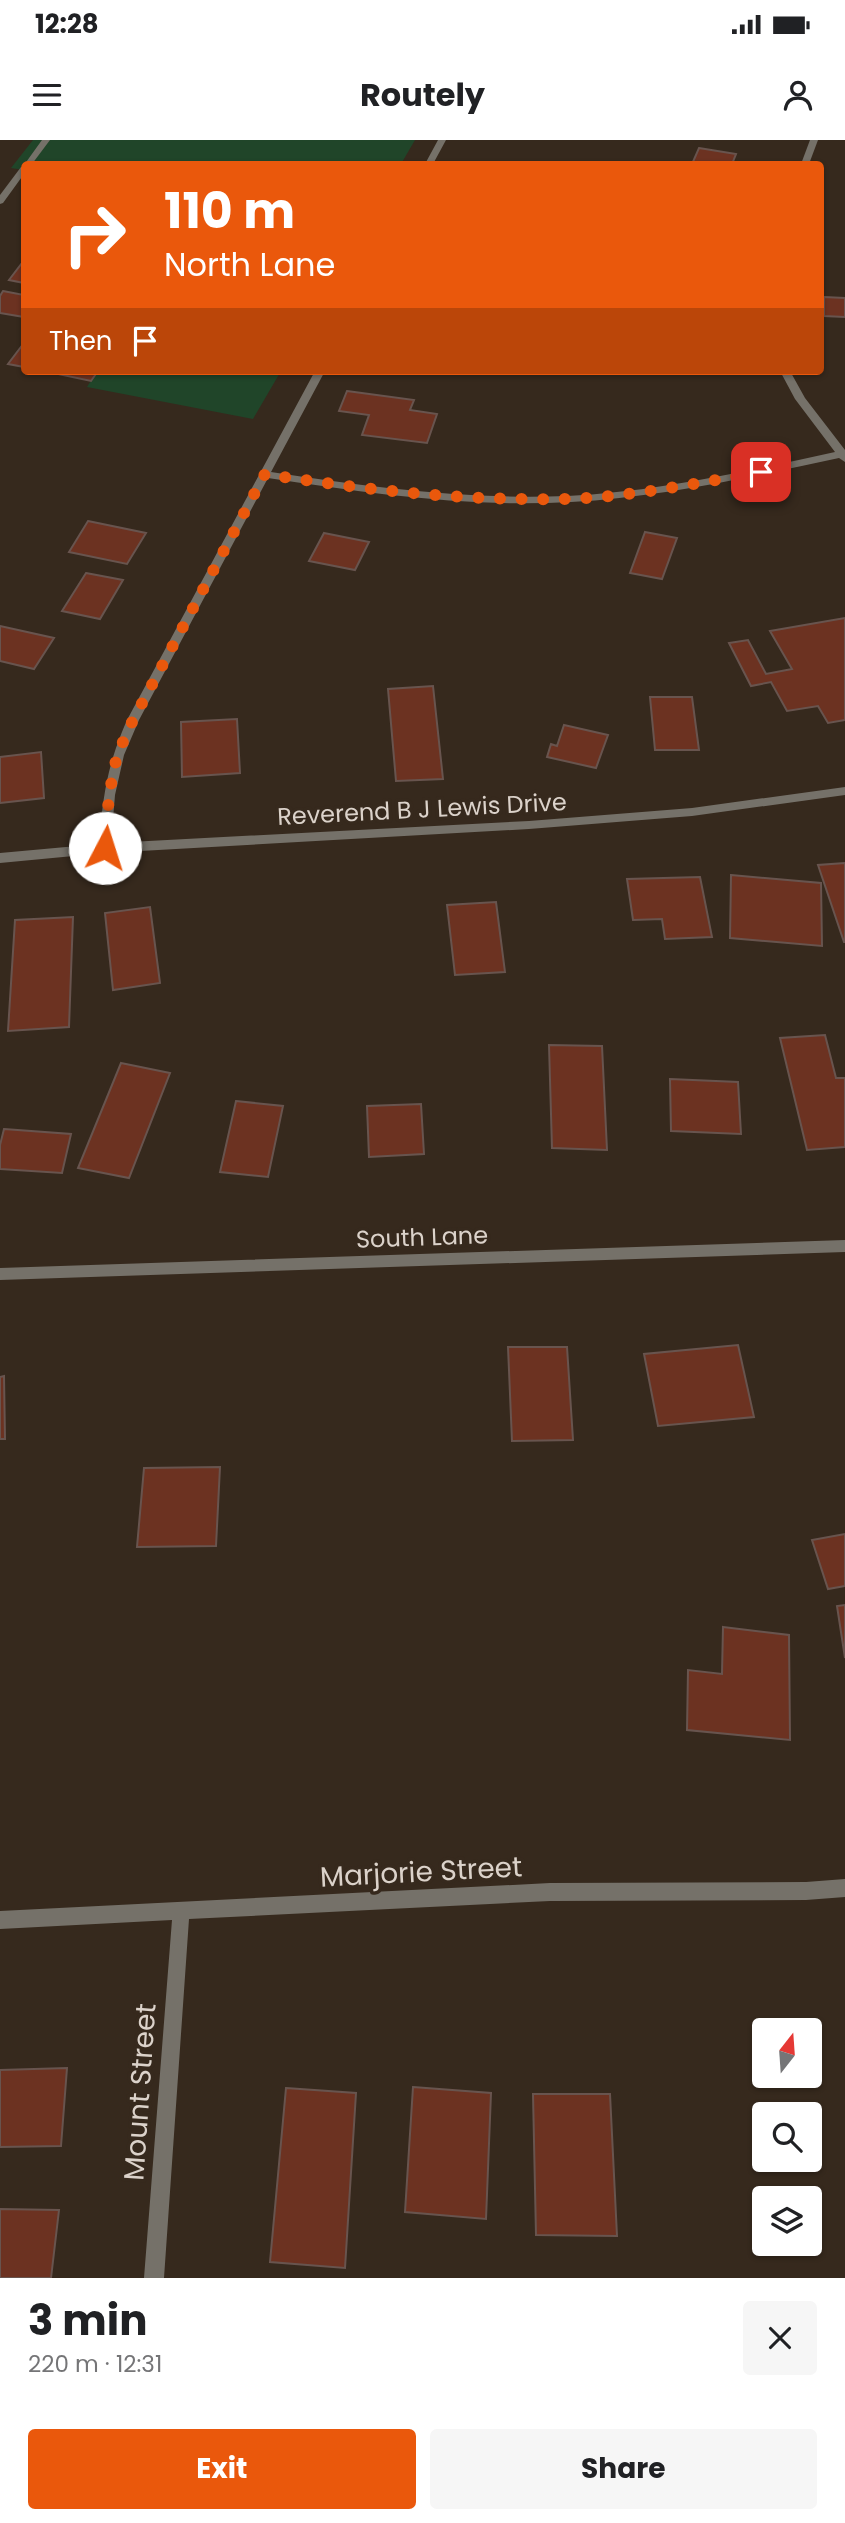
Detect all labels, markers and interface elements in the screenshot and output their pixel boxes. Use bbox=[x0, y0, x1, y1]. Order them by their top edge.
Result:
text: 12:28 bbox=[35, 6, 99, 42]
text: Routely bbox=[360, 72, 485, 117]
icon: menu bbox=[28, 76, 66, 114]
icon: person bbox=[779, 76, 817, 114]
text: 110 m bbox=[164, 177, 295, 245]
icon: right bbox=[49, 189, 140, 280]
text: North Lane bbox=[164, 242, 335, 287]
icon: arrive bbox=[126, 322, 164, 360]
text: Then bbox=[49, 323, 112, 359]
pin bbox=[731, 442, 791, 502]
icon: arrive bbox=[742, 453, 780, 491]
street label: Reverend B J Lewis Drive bbox=[276, 785, 568, 833]
position arrow bbox=[68, 811, 142, 885]
street label: South Lane bbox=[355, 1218, 489, 1256]
street label: Marjorie Street bbox=[319, 1847, 523, 1897]
street label: Mount Street bbox=[114, 2002, 166, 2182]
north arrow bbox=[752, 2018, 822, 2088]
map controls bbox=[752, 2018, 822, 2256]
button: search bbox=[752, 2102, 822, 2172]
button: layers bbox=[752, 2186, 822, 2256]
text: 3 min bbox=[28, 2291, 148, 2350]
button: close bbox=[743, 2301, 817, 2375]
text: 220 m · 12:31 bbox=[28, 2348, 162, 2380]
button: Exit bbox=[28, 2429, 416, 2509]
button: Share bbox=[430, 2429, 817, 2509]

